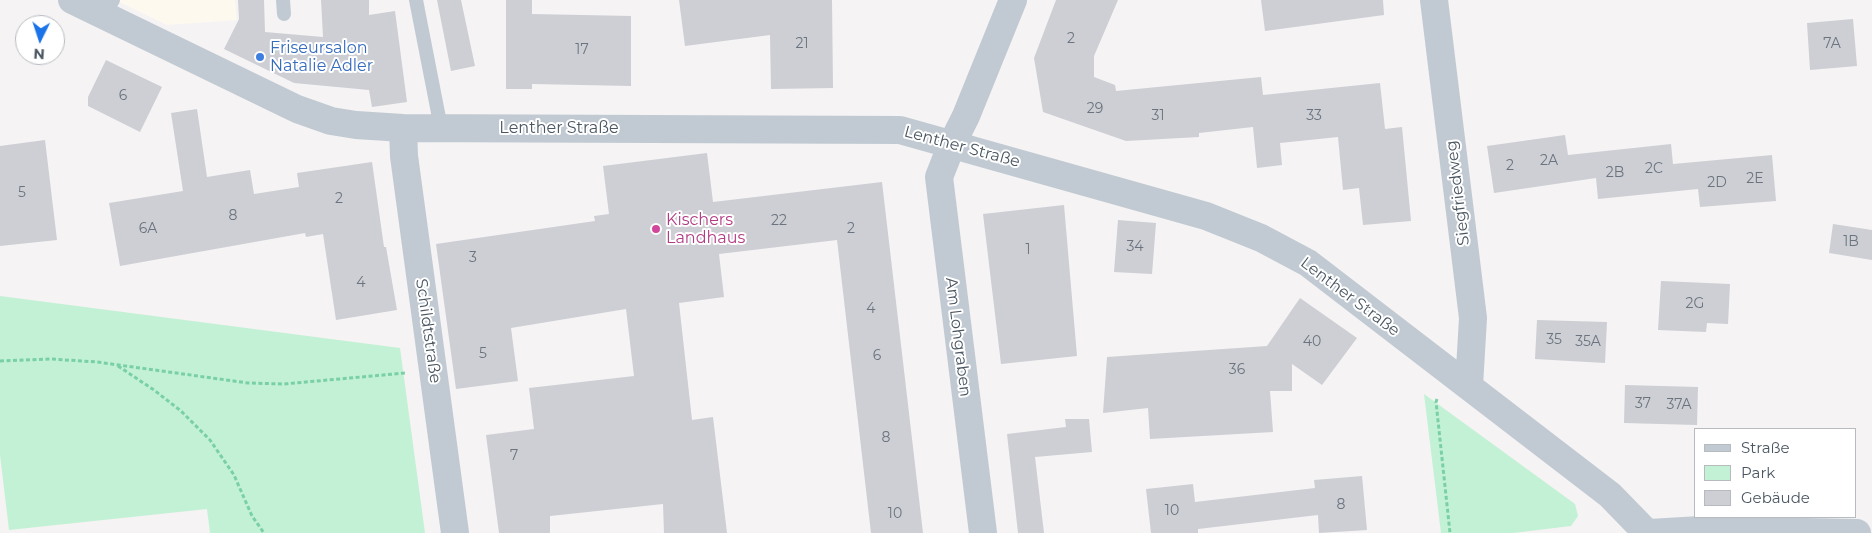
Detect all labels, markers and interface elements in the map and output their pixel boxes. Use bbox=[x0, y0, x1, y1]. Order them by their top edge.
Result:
north arrow bbox=[15, 15, 65, 65]
house number: 2 bbox=[1067, 31, 1075, 47]
house number: 21 bbox=[795, 36, 809, 52]
house number: 7A bbox=[1823, 36, 1841, 52]
place label: Friseursalon Natalie Adler bbox=[270, 38, 373, 76]
house number: 17 bbox=[575, 42, 589, 58]
text: N bbox=[33, 45, 45, 63]
marker: Friseursalon Natalie Adler bbox=[254, 51, 266, 63]
house number: 6 bbox=[119, 88, 127, 104]
house number: 29 bbox=[1087, 101, 1103, 117]
house number: 31 bbox=[1152, 108, 1164, 124]
house number: 33 bbox=[1306, 108, 1322, 124]
street label: Lenther Straße bbox=[499, 118, 619, 138]
street label: Lenther Straße bbox=[902, 122, 1022, 172]
street label: Siegfriedweg bbox=[1442, 139, 1474, 247]
house number: 2A bbox=[1540, 153, 1558, 169]
house number: 2 bbox=[1506, 158, 1514, 174]
house number: 2C bbox=[1645, 161, 1663, 177]
house number: 2B bbox=[1606, 165, 1624, 181]
house number: 2E bbox=[1746, 171, 1764, 187]
house number: 2D bbox=[1707, 175, 1727, 191]
house number: 5 bbox=[18, 185, 26, 201]
house number: 2 bbox=[335, 191, 343, 207]
house number: 8 bbox=[229, 208, 237, 224]
place label: Kischers Landhaus bbox=[666, 210, 745, 248]
house number: 22 bbox=[771, 213, 787, 229]
house number: 6A bbox=[139, 221, 157, 237]
house number: 2 bbox=[847, 221, 855, 237]
marker: Kischers Landhaus bbox=[650, 223, 662, 235]
house number: 1B bbox=[1843, 234, 1859, 250]
house number: 34 bbox=[1126, 239, 1144, 255]
house number: 1 bbox=[1025, 242, 1031, 258]
house number: 3 bbox=[469, 250, 477, 266]
street label: Lenther Straße bbox=[1297, 253, 1403, 341]
house number: 4 bbox=[356, 275, 366, 291]
street label: Am Lohgraben bbox=[941, 276, 975, 398]
street label: Schildtstraße bbox=[411, 278, 445, 384]
house number: 2G bbox=[1686, 296, 1704, 312]
house number: 4 bbox=[866, 301, 876, 317]
house number: 35 bbox=[1546, 332, 1562, 348]
house number: 40 bbox=[1303, 334, 1321, 350]
house number: 35A bbox=[1575, 334, 1601, 350]
house number: 5 bbox=[479, 346, 487, 362]
house number: 6 bbox=[873, 348, 881, 364]
house number: 36 bbox=[1229, 362, 1245, 378]
house number: 37 bbox=[1635, 396, 1651, 412]
house number: 37A bbox=[1666, 397, 1692, 413]
legend bbox=[1694, 428, 1857, 518]
house number: 8 bbox=[882, 430, 890, 446]
text: Straße bbox=[1741, 438, 1790, 457]
house number: 7 bbox=[510, 448, 518, 464]
text: Park bbox=[1741, 463, 1775, 482]
text: Gebäude bbox=[1741, 488, 1810, 507]
house number: 8 bbox=[1337, 497, 1345, 513]
house number: 10 bbox=[1165, 503, 1179, 519]
house number: 10 bbox=[888, 506, 902, 522]

